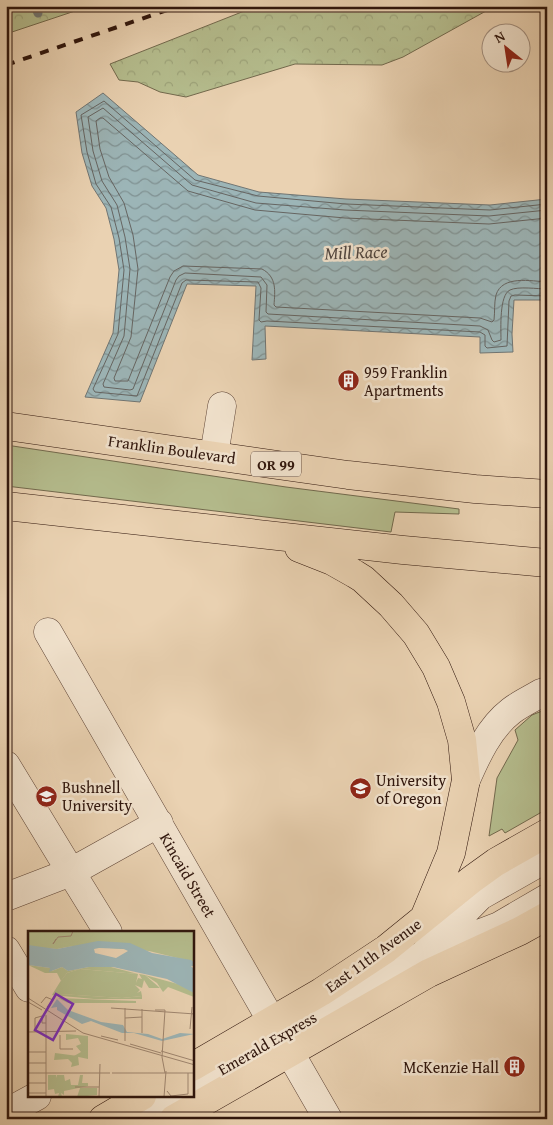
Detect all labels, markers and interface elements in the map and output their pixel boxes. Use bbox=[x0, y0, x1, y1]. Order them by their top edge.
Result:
north arrow bbox=[480, 22, 530, 72]
text: N bbox=[490, 25, 509, 48]
water label: Mill Race bbox=[324, 237, 388, 267]
place label: 959 Franklin Apartments bbox=[364, 360, 448, 402]
building icon: 959 Franklin Apartments bbox=[336, 369, 360, 393]
street label: Franklin Boulevard bbox=[107, 428, 238, 470]
road number: OR 99 bbox=[251, 452, 301, 476]
place label: University of Oregon bbox=[376, 768, 446, 810]
place label: Bushnell University bbox=[62, 775, 132, 817]
school or university icon: University of Oregon bbox=[348, 777, 372, 801]
school or university icon: Bushnell University bbox=[34, 784, 58, 808]
street label: Kincaid Street bbox=[154, 828, 222, 922]
street label: East 11th Avenue bbox=[320, 912, 426, 998]
inset map bbox=[28, 931, 194, 1098]
street label: Emerald Express bbox=[213, 1005, 321, 1081]
place label: McKenzie Hall bbox=[403, 1055, 500, 1079]
building icon: McKenzie Hall bbox=[503, 1055, 527, 1079]

